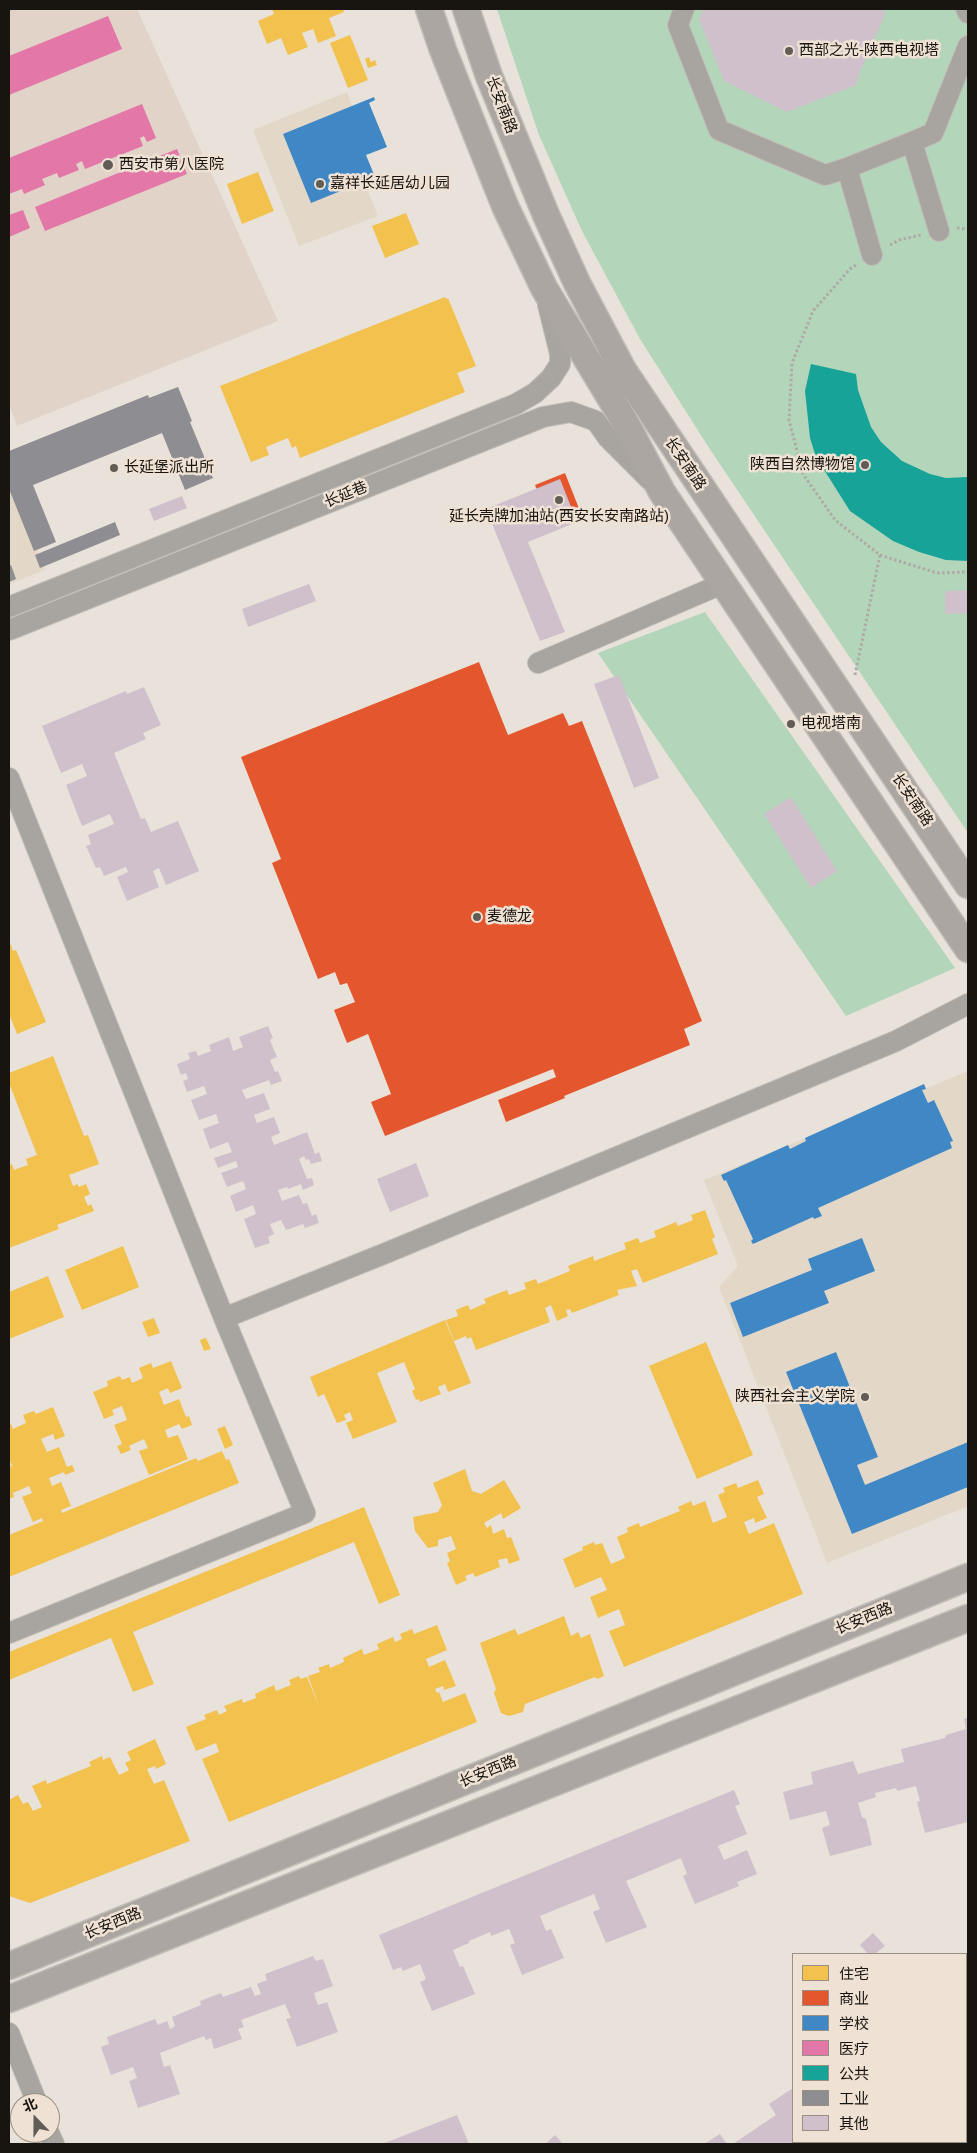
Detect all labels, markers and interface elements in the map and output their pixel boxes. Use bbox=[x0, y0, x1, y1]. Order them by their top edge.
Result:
place label: 西部之光-陕西电视塔 bbox=[799, 42, 939, 60]
marker: 西部之光-陕西电视塔 bbox=[783, 45, 795, 57]
street label: 长安南路 bbox=[482, 74, 520, 136]
place label: 西安市第八医院 bbox=[119, 156, 224, 174]
marker: 西安市第八医院 bbox=[101, 158, 115, 172]
place label: 嘉祥长延居幼儿园 bbox=[330, 175, 450, 193]
marker: 嘉祥长延居幼儿园 bbox=[314, 178, 326, 190]
street label: 长安南路 bbox=[661, 434, 709, 494]
place label: 陕西自然博物馆 bbox=[750, 456, 855, 474]
place label: 长延堡派出所 bbox=[124, 459, 214, 477]
marker: 陕西自然博物馆 bbox=[859, 459, 871, 471]
marker: 长延堡派出所 bbox=[108, 462, 120, 474]
street label: 长延巷 bbox=[322, 478, 370, 512]
marker: 延长壳牌加油站(西安长安南路站) bbox=[553, 494, 565, 506]
place label: 延长壳牌加油站(西安长安南路站) bbox=[449, 508, 669, 526]
place label: 电视塔南 bbox=[801, 715, 861, 733]
marker: 电视塔南 bbox=[785, 718, 797, 730]
street label: 长安南路 bbox=[888, 770, 936, 830]
place label: 麦德龙 bbox=[487, 908, 532, 926]
marker: 麦德龙 bbox=[471, 911, 483, 923]
place label: 陕西社会主义学院 bbox=[735, 1388, 855, 1406]
marker: 陕西社会主义学院 bbox=[859, 1391, 871, 1403]
street label: 长安西路 bbox=[833, 1599, 895, 1639]
street label: 长安西路 bbox=[457, 1752, 519, 1792]
street label: 长安西路 bbox=[82, 1904, 144, 1944]
legend bbox=[792, 1953, 967, 2143]
text: 住宅 bbox=[839, 1965, 869, 1982]
text: 商业 bbox=[839, 1990, 869, 2007]
text: 学校 bbox=[839, 2015, 869, 2032]
text: 医疗 bbox=[839, 2040, 869, 2057]
text: 公共 bbox=[839, 2065, 869, 2082]
text: 工业 bbox=[839, 2090, 869, 2107]
north arrow bbox=[10, 2093, 60, 2143]
text: 北 bbox=[20, 2095, 39, 2115]
text: 其他 bbox=[839, 2115, 869, 2132]

